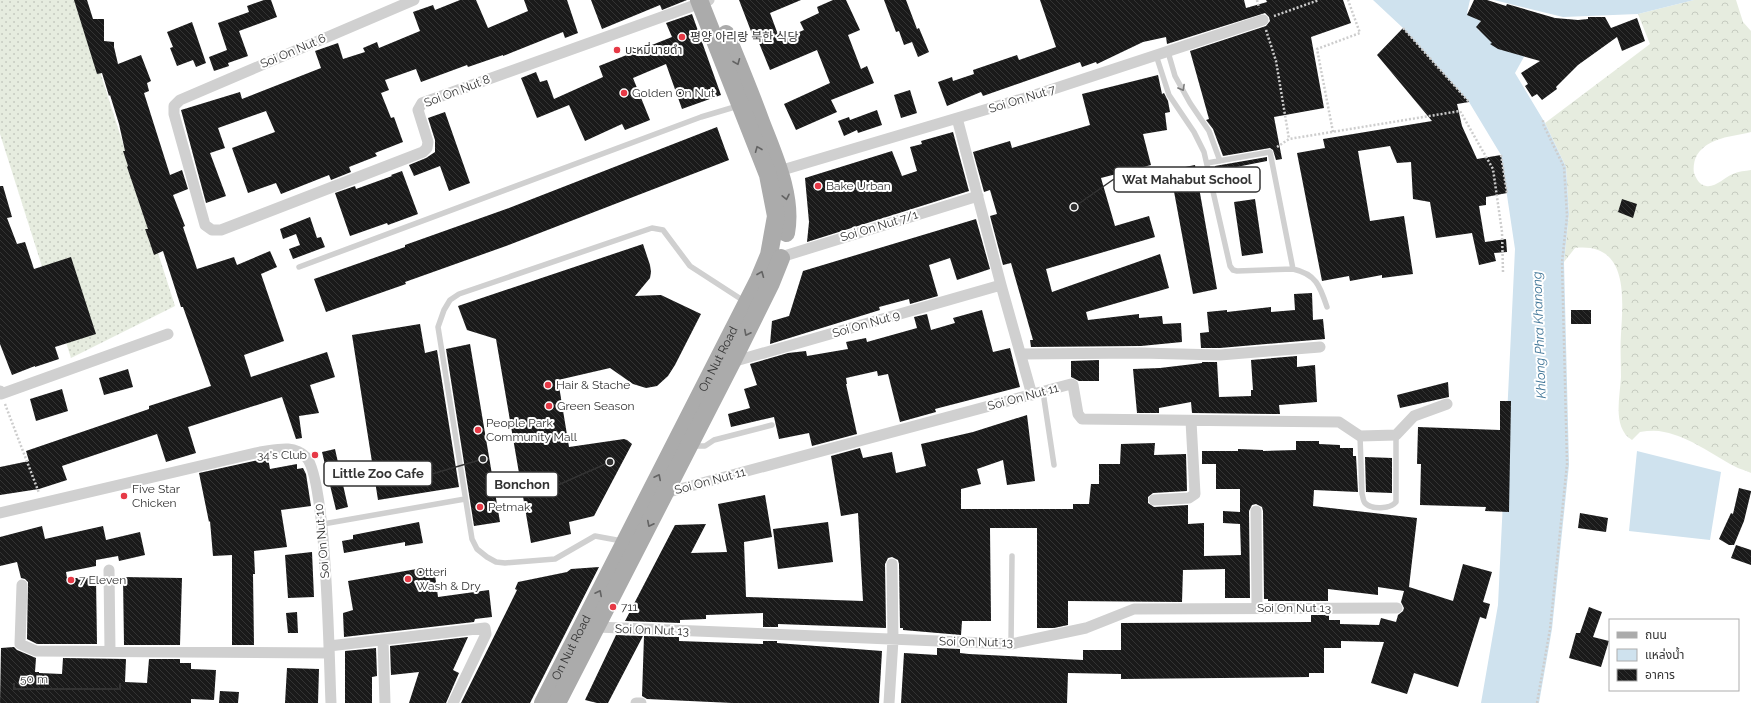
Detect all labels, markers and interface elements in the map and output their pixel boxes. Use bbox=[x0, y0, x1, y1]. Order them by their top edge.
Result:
place label: 평양 아리랑 북한 식당 bbox=[690, 30, 799, 44]
street label: Soi On Nut 6 bbox=[258, 31, 328, 71]
marker: 평양 아리랑 북한 식당 bbox=[677, 32, 687, 42]
place label: บะหมี่นายดำ bbox=[625, 41, 682, 57]
marker: บะหมี่นายดำ bbox=[612, 45, 622, 55]
one-way arrow bbox=[733, 58, 741, 65]
street label: Soi On Nut 8 bbox=[422, 72, 492, 110]
street label: Soi On Nut 7 bbox=[987, 82, 1058, 116]
one-way arrow bbox=[1177, 84, 1185, 91]
place label: Golden On Nut bbox=[632, 86, 715, 100]
marker: Golden On Nut bbox=[619, 88, 629, 98]
one-way arrow bbox=[755, 145, 763, 153]
callout: Wat Mahabut School bbox=[1114, 167, 1260, 192]
text: Wat Mahabut School bbox=[1122, 172, 1253, 187]
place label: Bake Urban bbox=[826, 179, 891, 193]
marker: Bake Urban bbox=[813, 181, 823, 191]
one-way arrow bbox=[781, 194, 789, 200]
street label: Soi On Nut 7/1 bbox=[838, 208, 920, 244]
one-way arrow bbox=[757, 271, 765, 278]
water label: Khlong Phra Khanong bbox=[1529, 271, 1549, 399]
street label: Soi On Nut 9 bbox=[831, 308, 901, 340]
street label: On Nut Road bbox=[696, 324, 741, 394]
one-way arrow bbox=[744, 329, 751, 336]
place label: Hair & Stache bbox=[556, 378, 630, 392]
marker: Hair & Stache bbox=[543, 380, 553, 390]
street label: Soi On Nut 11 bbox=[986, 381, 1060, 413]
place label: Green Season bbox=[557, 399, 635, 413]
marker: Green Season bbox=[544, 401, 554, 411]
place label: People Park Community Mall bbox=[486, 416, 578, 444]
marker: People Park Community Mall bbox=[473, 425, 483, 435]
place label: 34's Club bbox=[257, 448, 307, 462]
marker: 34's Club bbox=[310, 450, 320, 460]
callout: Little Zoo Cafe bbox=[324, 461, 432, 486]
street label: Soi On Nut 11 bbox=[673, 465, 747, 497]
text: Little Zoo Cafe bbox=[332, 466, 424, 481]
callout: Bonchon bbox=[486, 472, 558, 497]
one-way arrow bbox=[653, 474, 661, 482]
text: Bonchon bbox=[494, 477, 550, 492]
place label: Five Star Chicken bbox=[132, 482, 181, 510]
marker: Five Star Chicken bbox=[119, 491, 129, 501]
place label: Petmak bbox=[488, 500, 531, 514]
marker: Petmak bbox=[475, 502, 485, 512]
street label: Soi On Nut 10 bbox=[312, 503, 332, 579]
one-way arrow bbox=[647, 519, 654, 527]
place label: Otteri Wash & Dry bbox=[416, 565, 481, 593]
place label: 7 Eleven bbox=[79, 573, 126, 587]
marker: Otteri Wash & Dry bbox=[403, 574, 413, 584]
marker: 7 Eleven bbox=[66, 575, 76, 585]
one-way arrow bbox=[594, 590, 602, 598]
place label: 711 bbox=[621, 600, 638, 614]
street label: Soi On Nut 13 bbox=[1257, 601, 1331, 615]
marker: 711 bbox=[608, 602, 618, 612]
street label: On Nut Road bbox=[549, 613, 594, 683]
legend bbox=[1609, 619, 1739, 691]
street label: Soi On Nut 13 bbox=[615, 622, 689, 638]
text: ถนน bbox=[1645, 628, 1667, 642]
street label: Soi On Nut 13 bbox=[939, 634, 1013, 650]
text: แหล่งน้ำ bbox=[1645, 646, 1684, 662]
scale bar bbox=[14, 665, 120, 691]
text: อาคาร bbox=[1645, 668, 1675, 682]
text: 50 m bbox=[20, 672, 48, 686]

